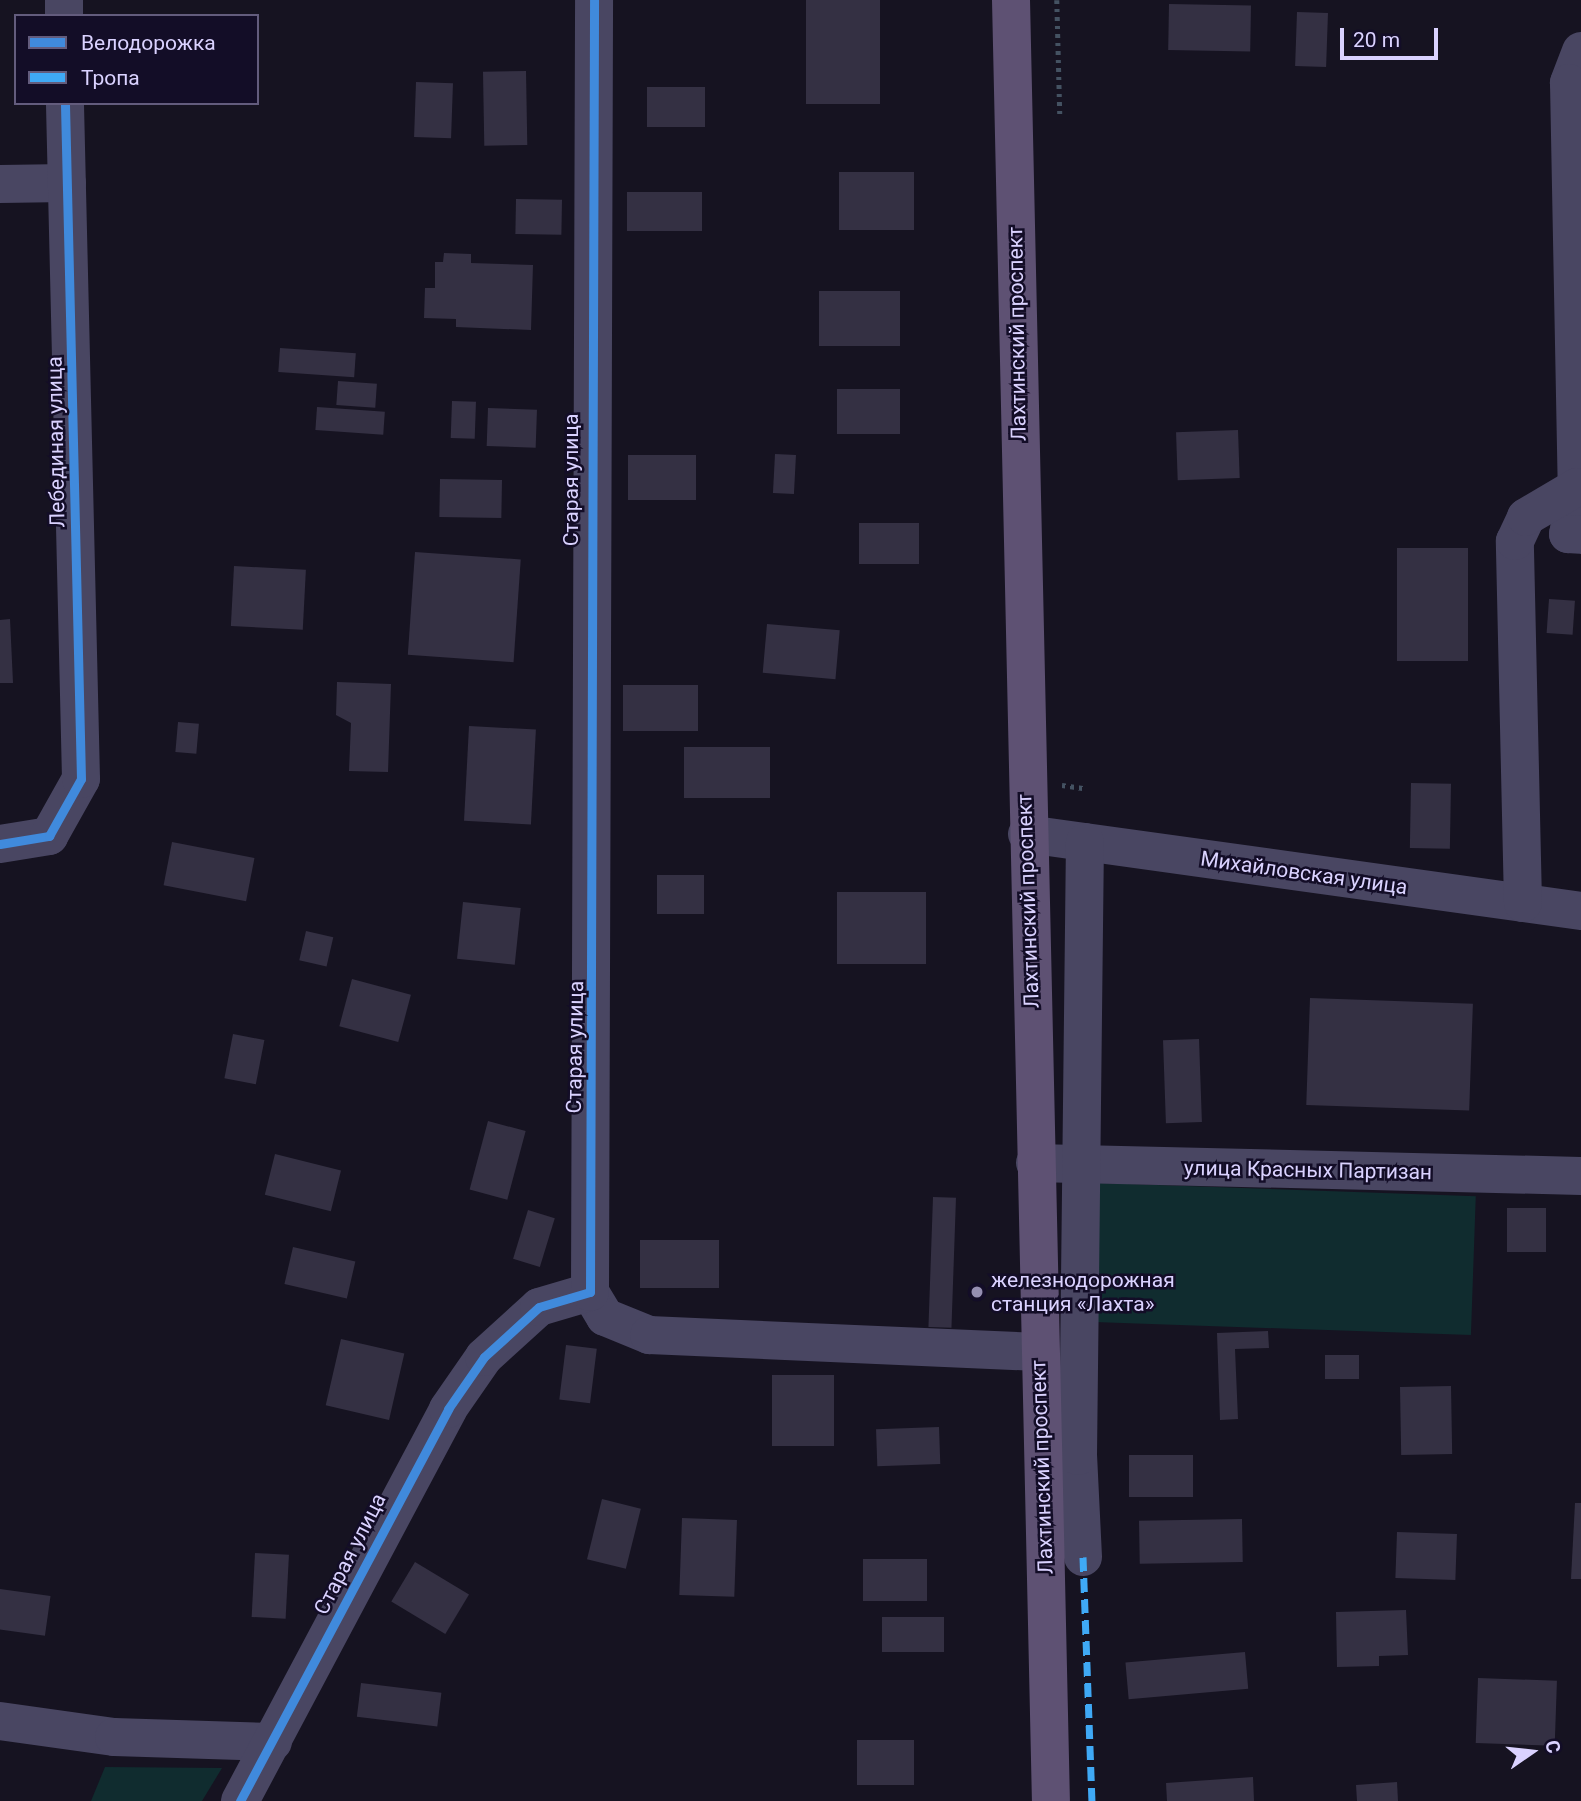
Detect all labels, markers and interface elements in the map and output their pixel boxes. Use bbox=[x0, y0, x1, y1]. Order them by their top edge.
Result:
legend bbox=[14, 14, 259, 105]
scale bar bbox=[1343, 14, 1441, 58]
text: 20 m bbox=[1353, 28, 1400, 52]
text: Велодорожка bbox=[81, 31, 216, 55]
text: Тропа bbox=[81, 66, 140, 90]
street label: Лахтинский проспект bbox=[1003, 227, 1031, 441]
street label: Лебединая улица bbox=[42, 356, 70, 528]
street label: Старая улица bbox=[558, 414, 584, 546]
street label: Лахтинский проспект bbox=[1012, 793, 1044, 1009]
street label: Михайловская улица bbox=[1199, 846, 1409, 900]
street label: Старая улица bbox=[561, 980, 589, 1114]
street label: улица Красных Партизан bbox=[1184, 1155, 1432, 1185]
place label: железнодорожная станция «Лахта» bbox=[991, 1267, 1175, 1317]
marker: железнодорожная станция «Лахта» bbox=[969, 1284, 985, 1300]
street label: Лахтинский проспект bbox=[1026, 1359, 1058, 1575]
street label: Старая улица bbox=[309, 1489, 391, 1619]
north arrow bbox=[1497, 1717, 1567, 1787]
text: С bbox=[1540, 1738, 1566, 1756]

